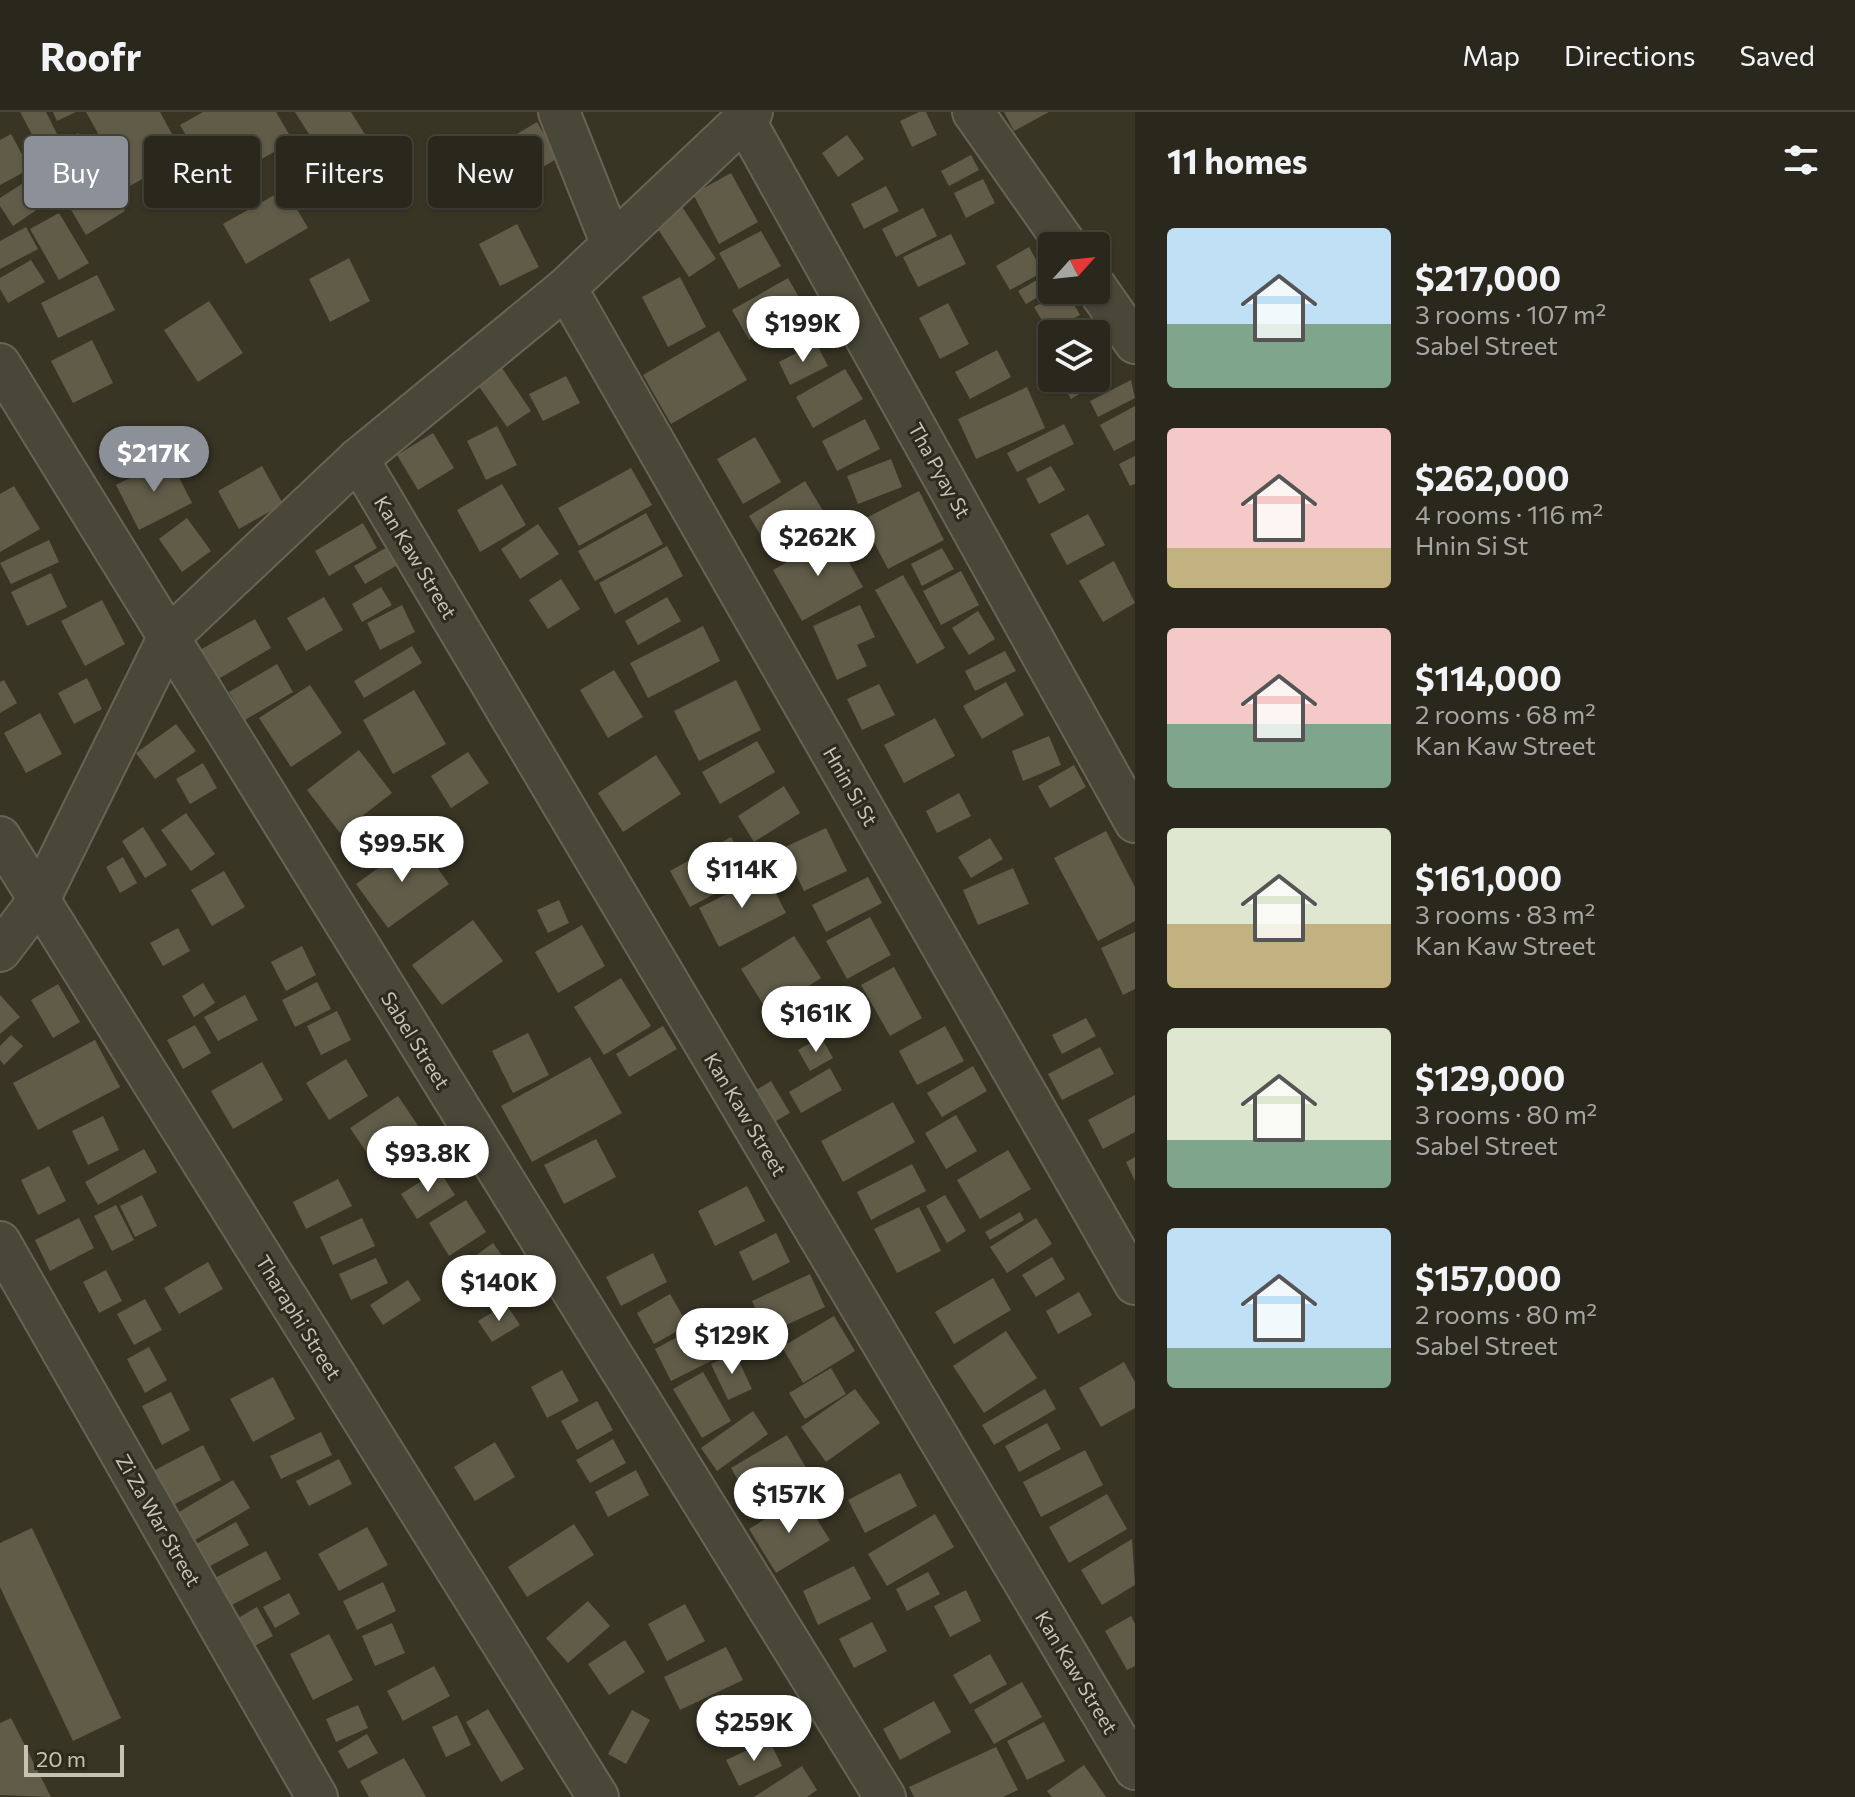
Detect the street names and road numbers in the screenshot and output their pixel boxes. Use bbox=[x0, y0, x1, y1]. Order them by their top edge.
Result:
street label: Tha Pyay St bbox=[904, 418, 976, 522]
street label: Kan Kaw Street bbox=[370, 491, 462, 623]
street label: Hnin Si St bbox=[819, 742, 883, 830]
street label: Sabel Street bbox=[377, 987, 455, 1093]
street label: Kan Kaw Street bbox=[700, 1048, 792, 1180]
street label: Tharaphi Street bbox=[251, 1251, 347, 1383]
street label: Zi Za War Street bbox=[112, 1450, 206, 1590]
street label: Kan Kaw Street bbox=[1031, 1606, 1123, 1738]

